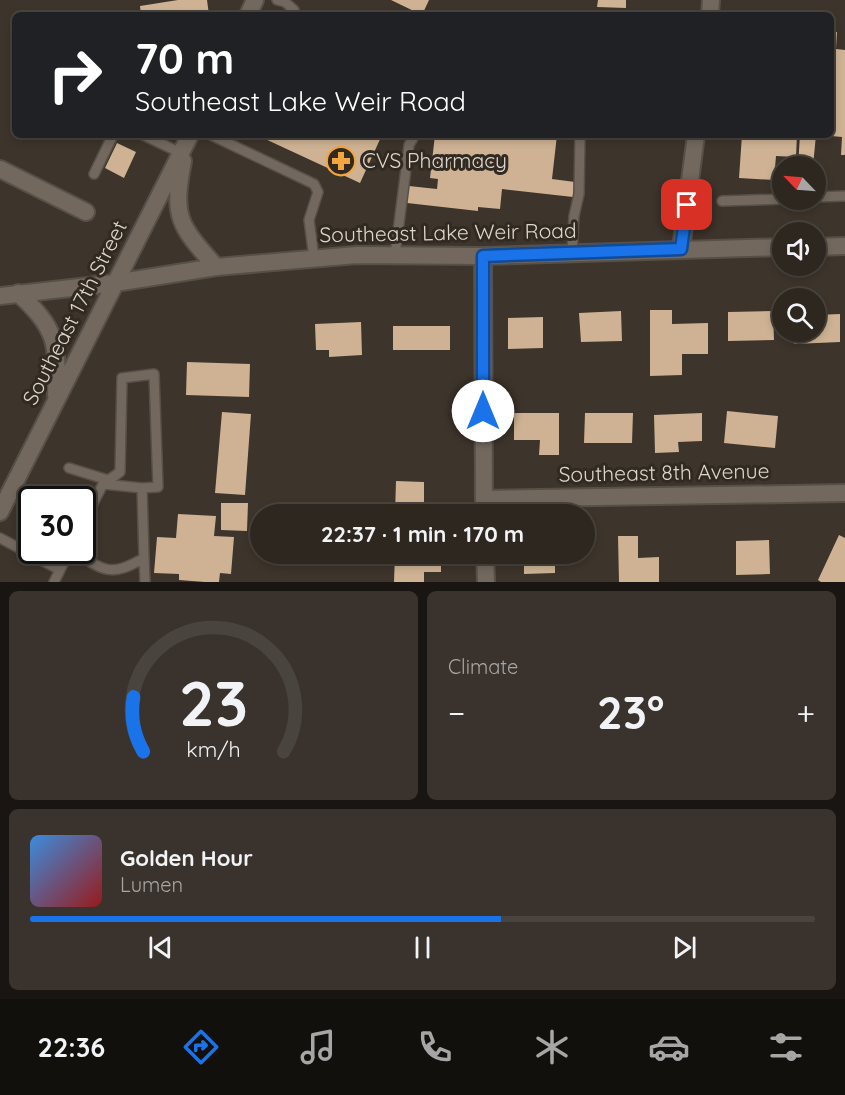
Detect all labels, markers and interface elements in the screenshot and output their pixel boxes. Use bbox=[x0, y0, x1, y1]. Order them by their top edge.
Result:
text: 70 m bbox=[135, 32, 234, 85]
icon: right bbox=[36, 36, 114, 114]
text: Southeast Lake Weir Road bbox=[135, 84, 466, 118]
pharmacy icon: CVS Pharmacy bbox=[325, 145, 357, 177]
place label: CVS Pharmacy bbox=[362, 147, 507, 173]
north arrow bbox=[772, 156, 826, 210]
map controls bbox=[772, 156, 826, 342]
pin bbox=[661, 179, 712, 230]
icon: arrive bbox=[670, 188, 703, 221]
street label: Southeast 17th Street bbox=[16, 216, 132, 409]
street label: Southeast Lake Weir Road bbox=[319, 217, 577, 247]
button: sound bbox=[772, 222, 826, 276]
button: search bbox=[772, 288, 826, 342]
position arrow bbox=[451, 379, 515, 443]
street label: Southeast 8th Avenue bbox=[558, 457, 770, 487]
speed limit sign: 30 bbox=[18, 486, 96, 564]
text: 22:37 · 1 min · 170 m bbox=[321, 520, 524, 548]
text: Climate bbox=[448, 654, 518, 679]
text: 23 bbox=[179, 664, 248, 742]
text: 23° bbox=[597, 684, 665, 740]
text: − bbox=[448, 692, 465, 733]
text: + bbox=[796, 692, 815, 733]
text: km/h bbox=[186, 737, 241, 763]
text: Golden Hour bbox=[120, 844, 253, 872]
text: Lumen bbox=[120, 872, 183, 897]
icon: previous bbox=[144, 931, 177, 964]
icon: pause bbox=[406, 931, 439, 964]
icon: next bbox=[668, 931, 701, 964]
icon: directions bbox=[180, 1026, 222, 1068]
icon: music bbox=[297, 1026, 339, 1068]
icon: phone bbox=[414, 1026, 456, 1068]
icon: climate bbox=[531, 1026, 573, 1068]
icon: car bbox=[648, 1026, 690, 1068]
icon: filters bbox=[765, 1026, 807, 1068]
text: 22:36 bbox=[38, 1030, 105, 1064]

